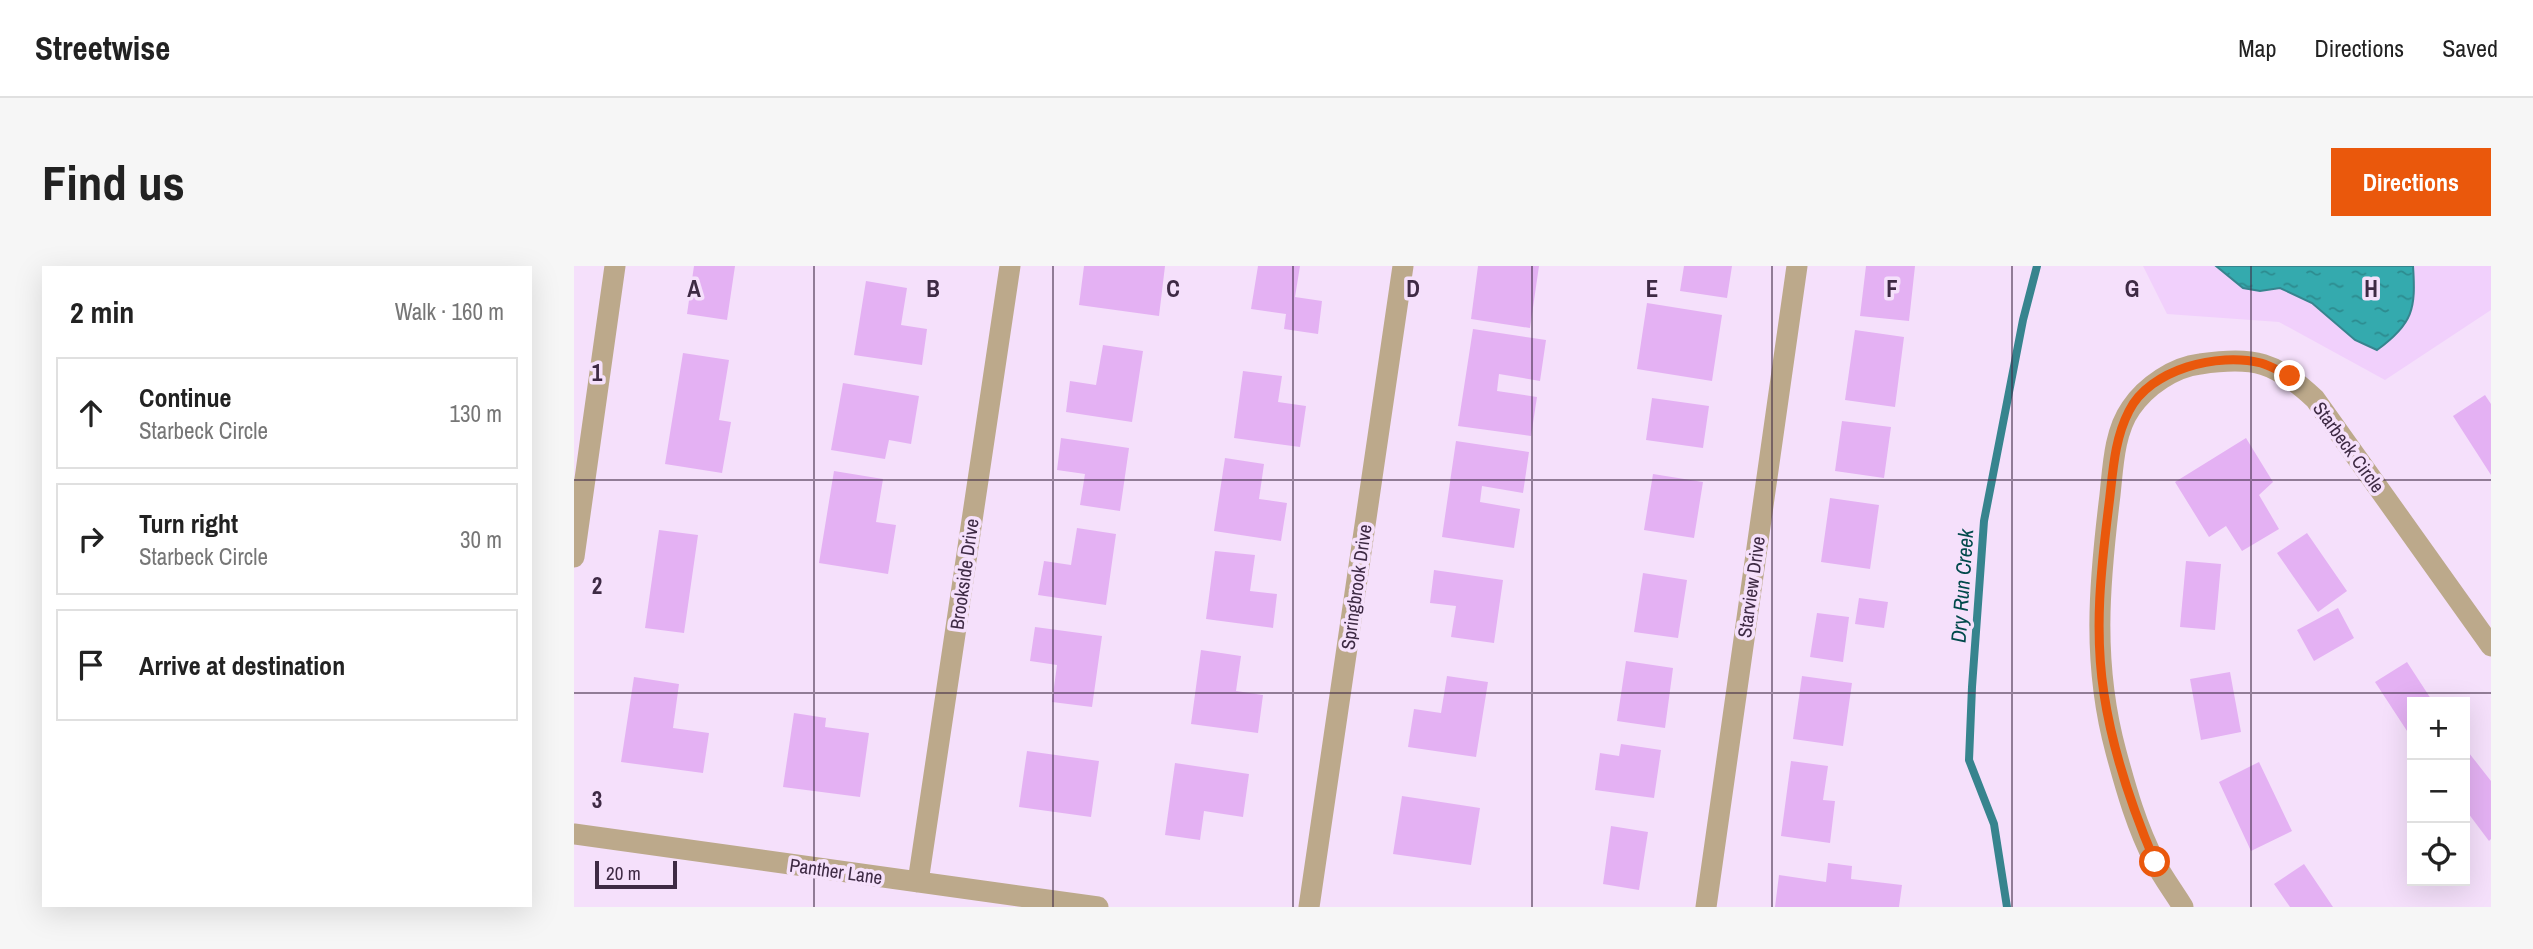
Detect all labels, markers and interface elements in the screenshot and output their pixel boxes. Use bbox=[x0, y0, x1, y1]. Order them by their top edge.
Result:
text: Streetwise bbox=[35, 26, 170, 70]
text: Map bbox=[2238, 32, 2276, 64]
text: Directions bbox=[2314, 32, 2404, 64]
text: Saved bbox=[2442, 32, 2498, 64]
button: Directions bbox=[2331, 148, 2491, 216]
text: Find us bbox=[42, 149, 185, 215]
text: A bbox=[687, 273, 701, 304]
text: B bbox=[926, 273, 940, 304]
text: C bbox=[1166, 273, 1180, 304]
text: D bbox=[1406, 273, 1420, 304]
text: E bbox=[1646, 273, 1658, 304]
text: F bbox=[1886, 273, 1898, 304]
text: G bbox=[2125, 273, 2139, 304]
text: H bbox=[2364, 273, 2378, 304]
text: 2 min bbox=[70, 292, 134, 332]
text: Walk · 160 m bbox=[395, 296, 504, 327]
text: 1 bbox=[592, 357, 603, 388]
route end bbox=[2274, 360, 2305, 391]
text: Continue bbox=[139, 380, 231, 415]
icon: ahead bbox=[72, 394, 110, 432]
street label: Starbeck Circle bbox=[2307, 396, 2391, 498]
text: 130 m bbox=[450, 398, 502, 429]
text: Starbeck Circle bbox=[139, 415, 268, 446]
text: Turn right bbox=[139, 506, 238, 541]
street label: Brookside Drive bbox=[943, 517, 985, 631]
icon: right bbox=[72, 520, 110, 558]
street label: Springbrook Drive bbox=[1334, 523, 1378, 651]
text: 30 m bbox=[460, 524, 502, 555]
water label: Dry Run Creek bbox=[1944, 527, 1981, 644]
street label: Starview Drive bbox=[1731, 535, 1771, 639]
text: Starbeck Circle bbox=[139, 541, 268, 572]
text: 2 bbox=[592, 570, 602, 601]
icon: arrive bbox=[72, 646, 110, 684]
text: Arrive at destination bbox=[139, 648, 345, 683]
map controls bbox=[2407, 697, 2470, 886]
button: + bbox=[2407, 697, 2470, 760]
button: − bbox=[2407, 760, 2470, 823]
text: 3 bbox=[592, 784, 602, 815]
button: locate bbox=[2407, 823, 2470, 886]
route start bbox=[2139, 846, 2170, 877]
street label: Panther Lane bbox=[788, 852, 884, 890]
scale bar bbox=[595, 858, 677, 890]
text: 20 m bbox=[606, 860, 641, 886]

